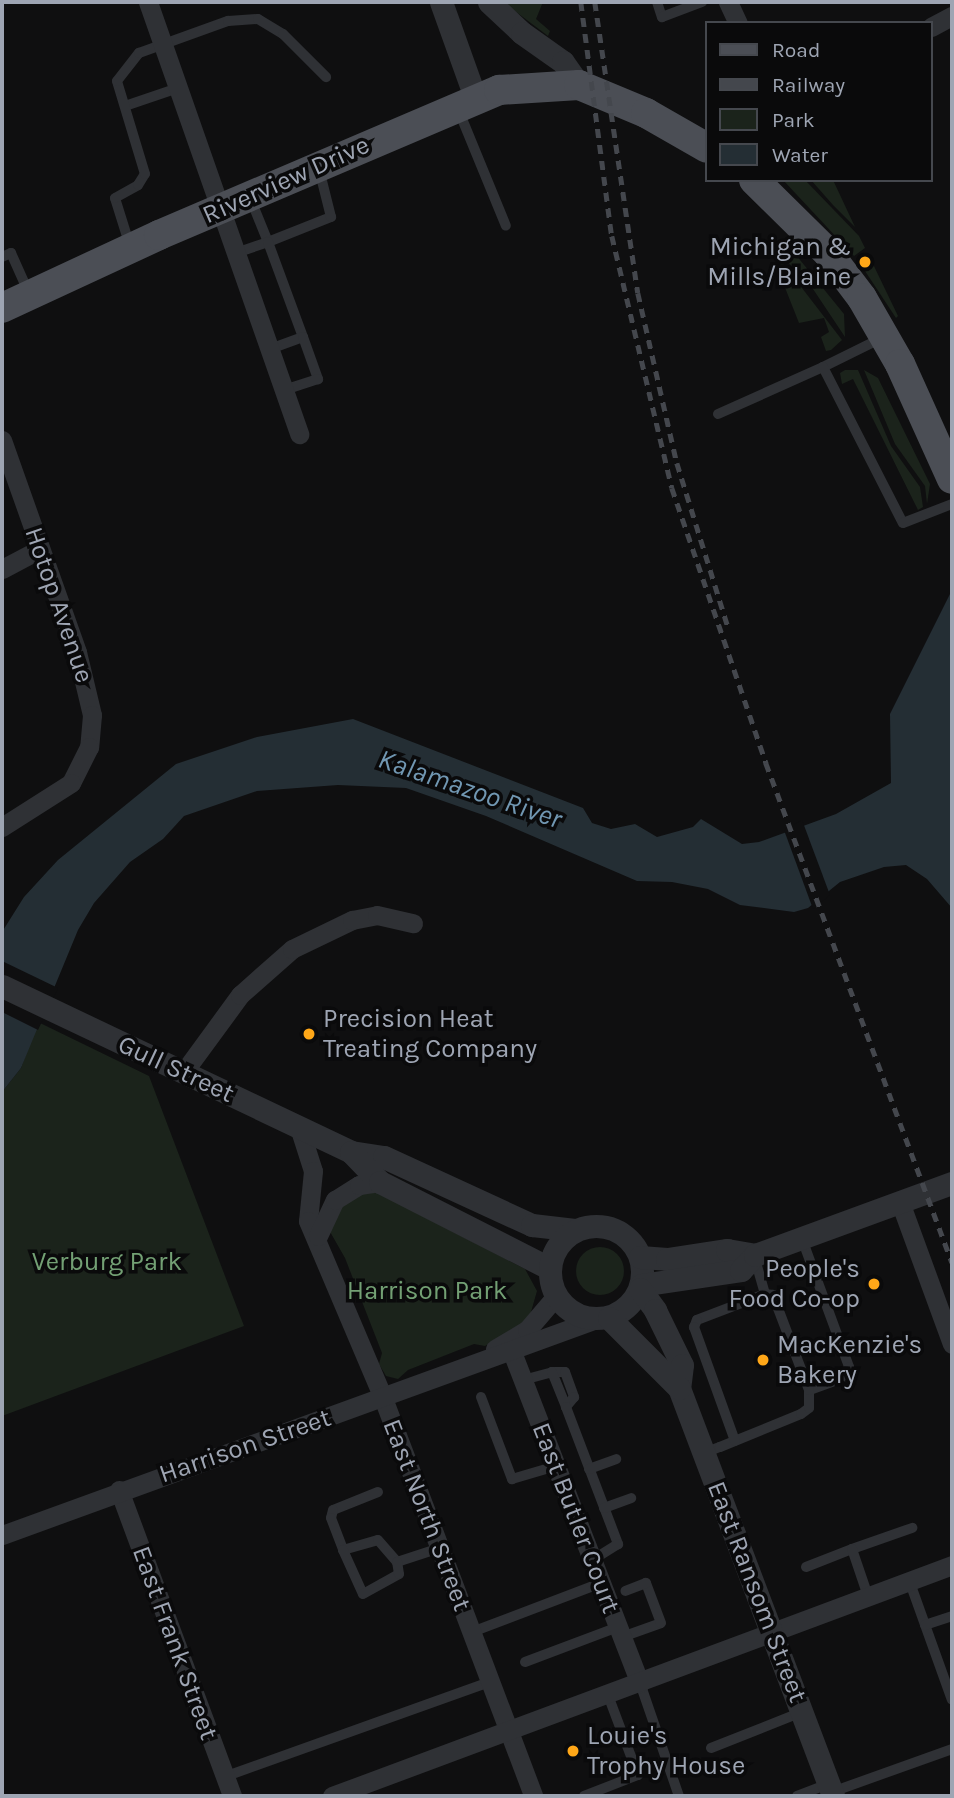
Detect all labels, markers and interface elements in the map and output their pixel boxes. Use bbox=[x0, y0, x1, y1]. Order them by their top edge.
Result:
legend bbox=[706, 21, 933, 182]
text: Road bbox=[772, 38, 820, 62]
text: Railway bbox=[772, 73, 845, 97]
text: Park bbox=[772, 108, 815, 132]
street label: Riverview Drive bbox=[198, 129, 374, 231]
text: Water bbox=[772, 143, 828, 167]
place label: Michigan & Mills/Blaine bbox=[707, 231, 851, 292]
marker: Michigan & Mills/Blaine bbox=[857, 254, 873, 270]
street label: Hotop Avenue bbox=[18, 523, 100, 687]
water label: Kalamazoo River bbox=[374, 742, 566, 836]
place label: Precision Heat Treating Company bbox=[323, 1003, 537, 1064]
marker: Precision Heat Treating Company bbox=[301, 1026, 317, 1042]
street label: Gull Street bbox=[113, 1029, 239, 1109]
park label: Verburg Park bbox=[32, 1246, 182, 1278]
place label: People's Food Co-op bbox=[729, 1253, 860, 1314]
park label: Harrison Park bbox=[347, 1275, 507, 1307]
marker: People's Food Co-op bbox=[866, 1276, 882, 1292]
place label: MacKenzie's Bakery bbox=[777, 1329, 922, 1390]
marker: MacKenzie's Bakery bbox=[755, 1352, 771, 1368]
street label: Harrison Street bbox=[155, 1402, 335, 1490]
street label: East North Street bbox=[376, 1415, 478, 1615]
street label: East Butler Court bbox=[525, 1418, 627, 1618]
street label: East Ransom Street bbox=[700, 1477, 814, 1707]
street label: East Frank Street bbox=[125, 1542, 225, 1744]
place label: Louie's Trophy House bbox=[587, 1720, 745, 1782]
marker: Louie's Trophy House bbox=[565, 1743, 581, 1759]

